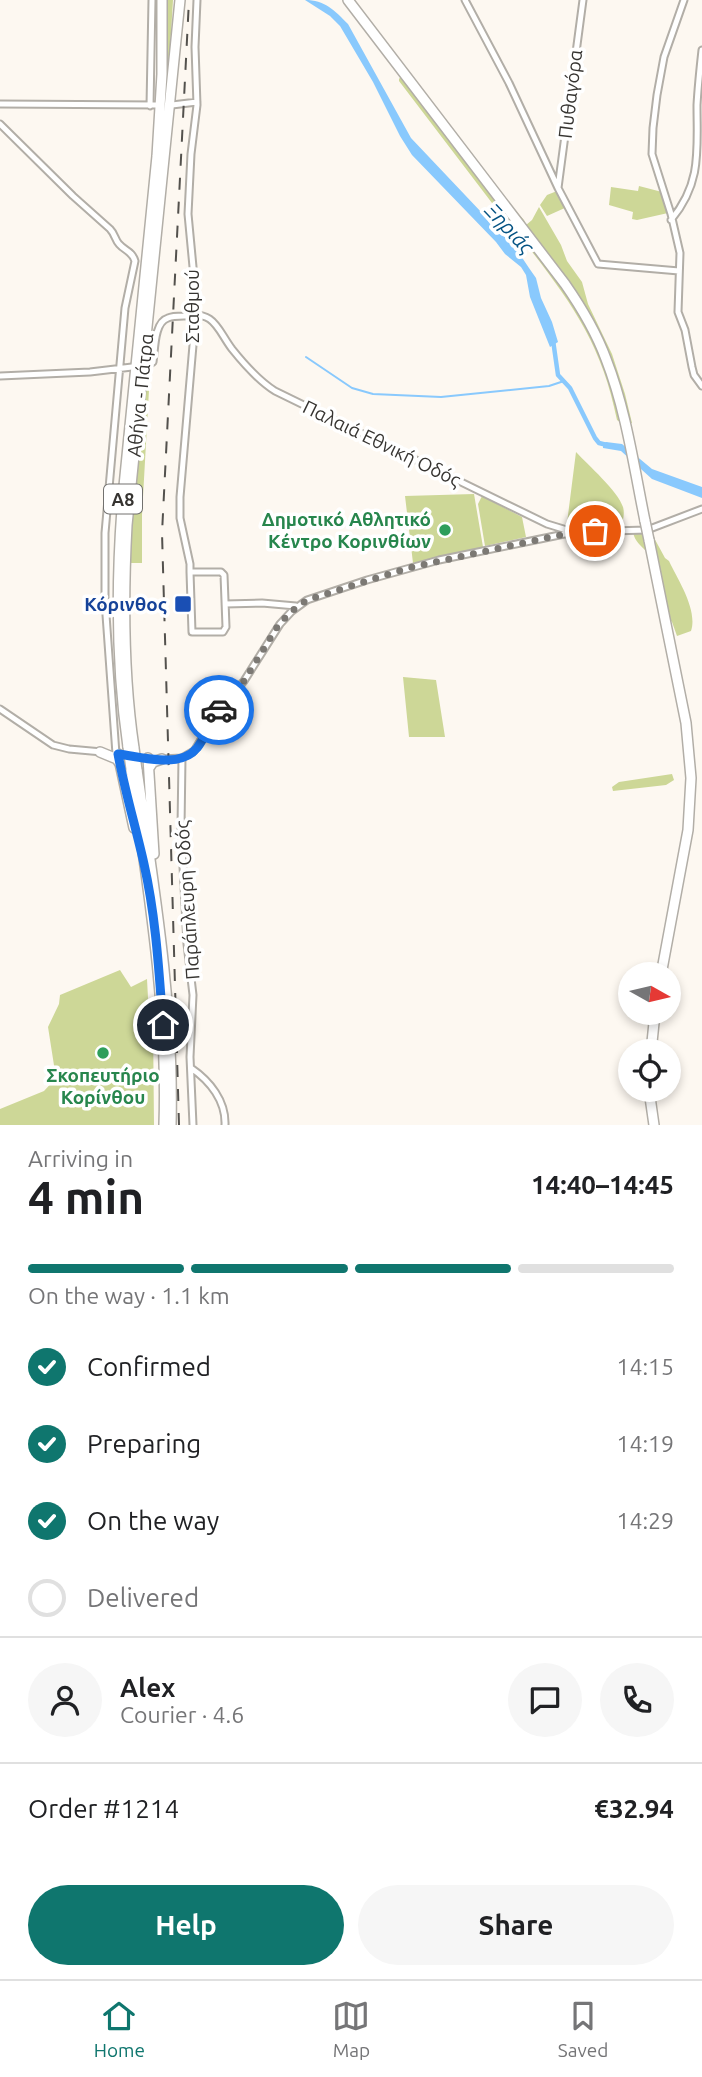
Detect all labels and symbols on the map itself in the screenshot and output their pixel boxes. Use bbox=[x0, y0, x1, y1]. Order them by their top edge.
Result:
street label: Πυθαγόρα bbox=[554, 48, 586, 140]
water label: Ξηριάς bbox=[480, 197, 540, 259]
street label: Σταθμού bbox=[181, 269, 203, 343]
street label: Αθήνα - Πάτρα bbox=[123, 332, 157, 458]
street label: Παλαιά Εθνική Οδός bbox=[300, 395, 465, 491]
road number: Α8 bbox=[104, 485, 142, 514]
pin bbox=[565, 501, 625, 561]
place label: Δημοτικό Αθλητικό Κέντρο Κορινθίων bbox=[262, 508, 431, 552]
marker: Δημοτικό Αθλητικό Κέντρο Κορινθίων bbox=[437, 522, 453, 538]
place label: Κόρινθος bbox=[84, 593, 167, 615]
marker: Κόρινθος bbox=[173, 594, 193, 614]
courier bbox=[184, 675, 254, 745]
street label: Παράπλευρη Οδός bbox=[170, 819, 204, 981]
north arrow bbox=[618, 962, 681, 1026]
pin bbox=[133, 995, 193, 1055]
marker: Σκοπευτήριο Κορίνθου bbox=[95, 1045, 111, 1061]
place label: Σκοπευτήριο Κορίνθου bbox=[46, 1064, 160, 1108]

